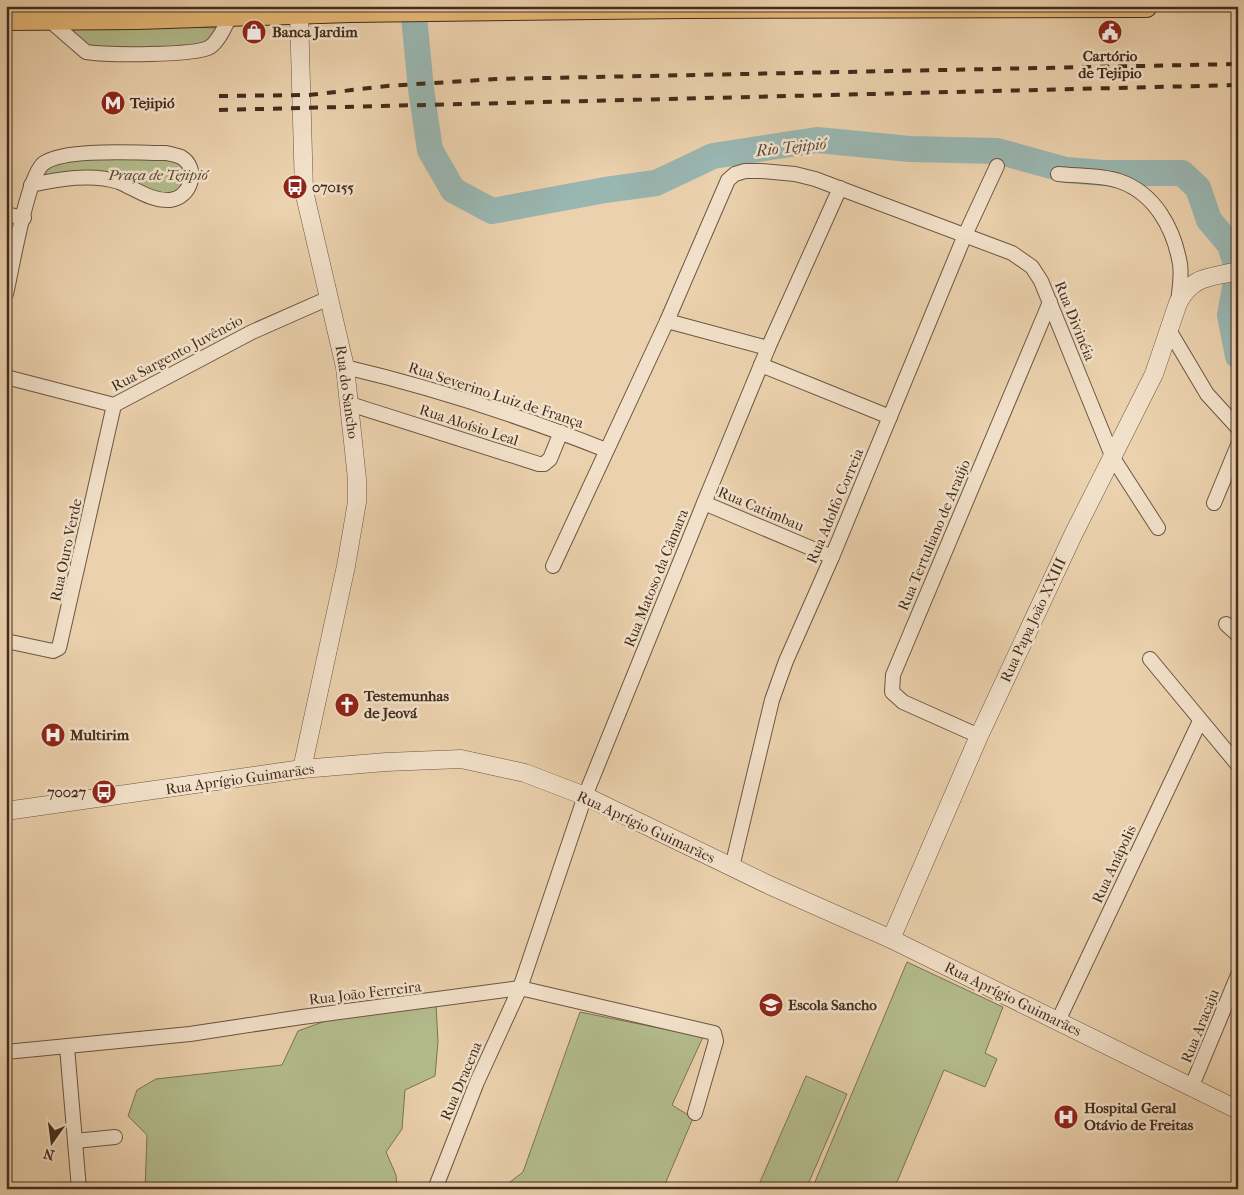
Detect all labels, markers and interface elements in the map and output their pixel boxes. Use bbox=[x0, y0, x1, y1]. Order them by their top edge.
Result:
shop icon: Banca Jardim bbox=[241, 19, 267, 45]
public building icon: Cartório de Tejipio bbox=[1097, 19, 1123, 45]
place label: Banca Jardim bbox=[272, 23, 358, 41]
place label: Cartório de Tejipio bbox=[1078, 47, 1142, 82]
metro station icon: Tejipió bbox=[100, 90, 126, 116]
place label: Tejipió bbox=[129, 94, 175, 112]
water label: Rio Tejipió bbox=[754, 134, 829, 160]
park label: Praça de Tejipió bbox=[107, 166, 209, 184]
bus stop icon: 070155 bbox=[282, 174, 308, 200]
place label: 070155 bbox=[312, 178, 354, 196]
street label: Rua Divinéia bbox=[1051, 279, 1100, 364]
street label: Rua Sargento Juvêncio bbox=[108, 311, 246, 395]
street label: Rua do Sancho bbox=[332, 344, 363, 440]
street label: Rua Severino Luiz de França bbox=[406, 358, 587, 432]
street label: Rua Aloísio Leal bbox=[417, 400, 521, 450]
street label: Rua Adolfo Correia bbox=[803, 445, 868, 566]
street label: Rua Tertuliano de Araújo bbox=[894, 456, 974, 613]
street label: Rua Catimbau bbox=[715, 483, 807, 535]
street label: Rua Ouro Verde bbox=[46, 496, 86, 603]
street label: Rua Matoso da Câmara bbox=[620, 505, 692, 650]
street label: Rua Papa João XXIII bbox=[996, 555, 1070, 685]
place label: Testemunhas de Jeová bbox=[363, 687, 449, 722]
church icon: Testemunhas de Jeová bbox=[334, 692, 360, 718]
hospital icon: Multirim bbox=[40, 722, 66, 748]
place label: Multirim bbox=[69, 726, 130, 744]
street label: Rua Aprígio Guimarães bbox=[164, 760, 316, 798]
bus stop icon: 70027 bbox=[91, 779, 117, 805]
place label: 70027 bbox=[46, 783, 87, 801]
street label: Rua Aprígio Guimarães bbox=[574, 787, 718, 867]
street label: Rua Anápolis bbox=[1088, 822, 1140, 906]
street label: Rua Aprígio Guimarães bbox=[942, 958, 1085, 1040]
street label: Rua João Ferreira bbox=[308, 977, 423, 1009]
street label: Rua Aracaju bbox=[1177, 986, 1223, 1066]
school or university icon: Escola Sancho bbox=[758, 992, 784, 1018]
place label: Escola Sancho bbox=[788, 996, 877, 1014]
street label: Rua Dracena bbox=[436, 1038, 486, 1123]
place label: Hospital Geral Otávio de Freitas bbox=[1084, 1099, 1194, 1134]
hospital icon: Hospital Geral Otávio de Freitas bbox=[1053, 1104, 1079, 1130]
north arrow bbox=[28, 1118, 78, 1168]
text: N bbox=[41, 1145, 56, 1164]

